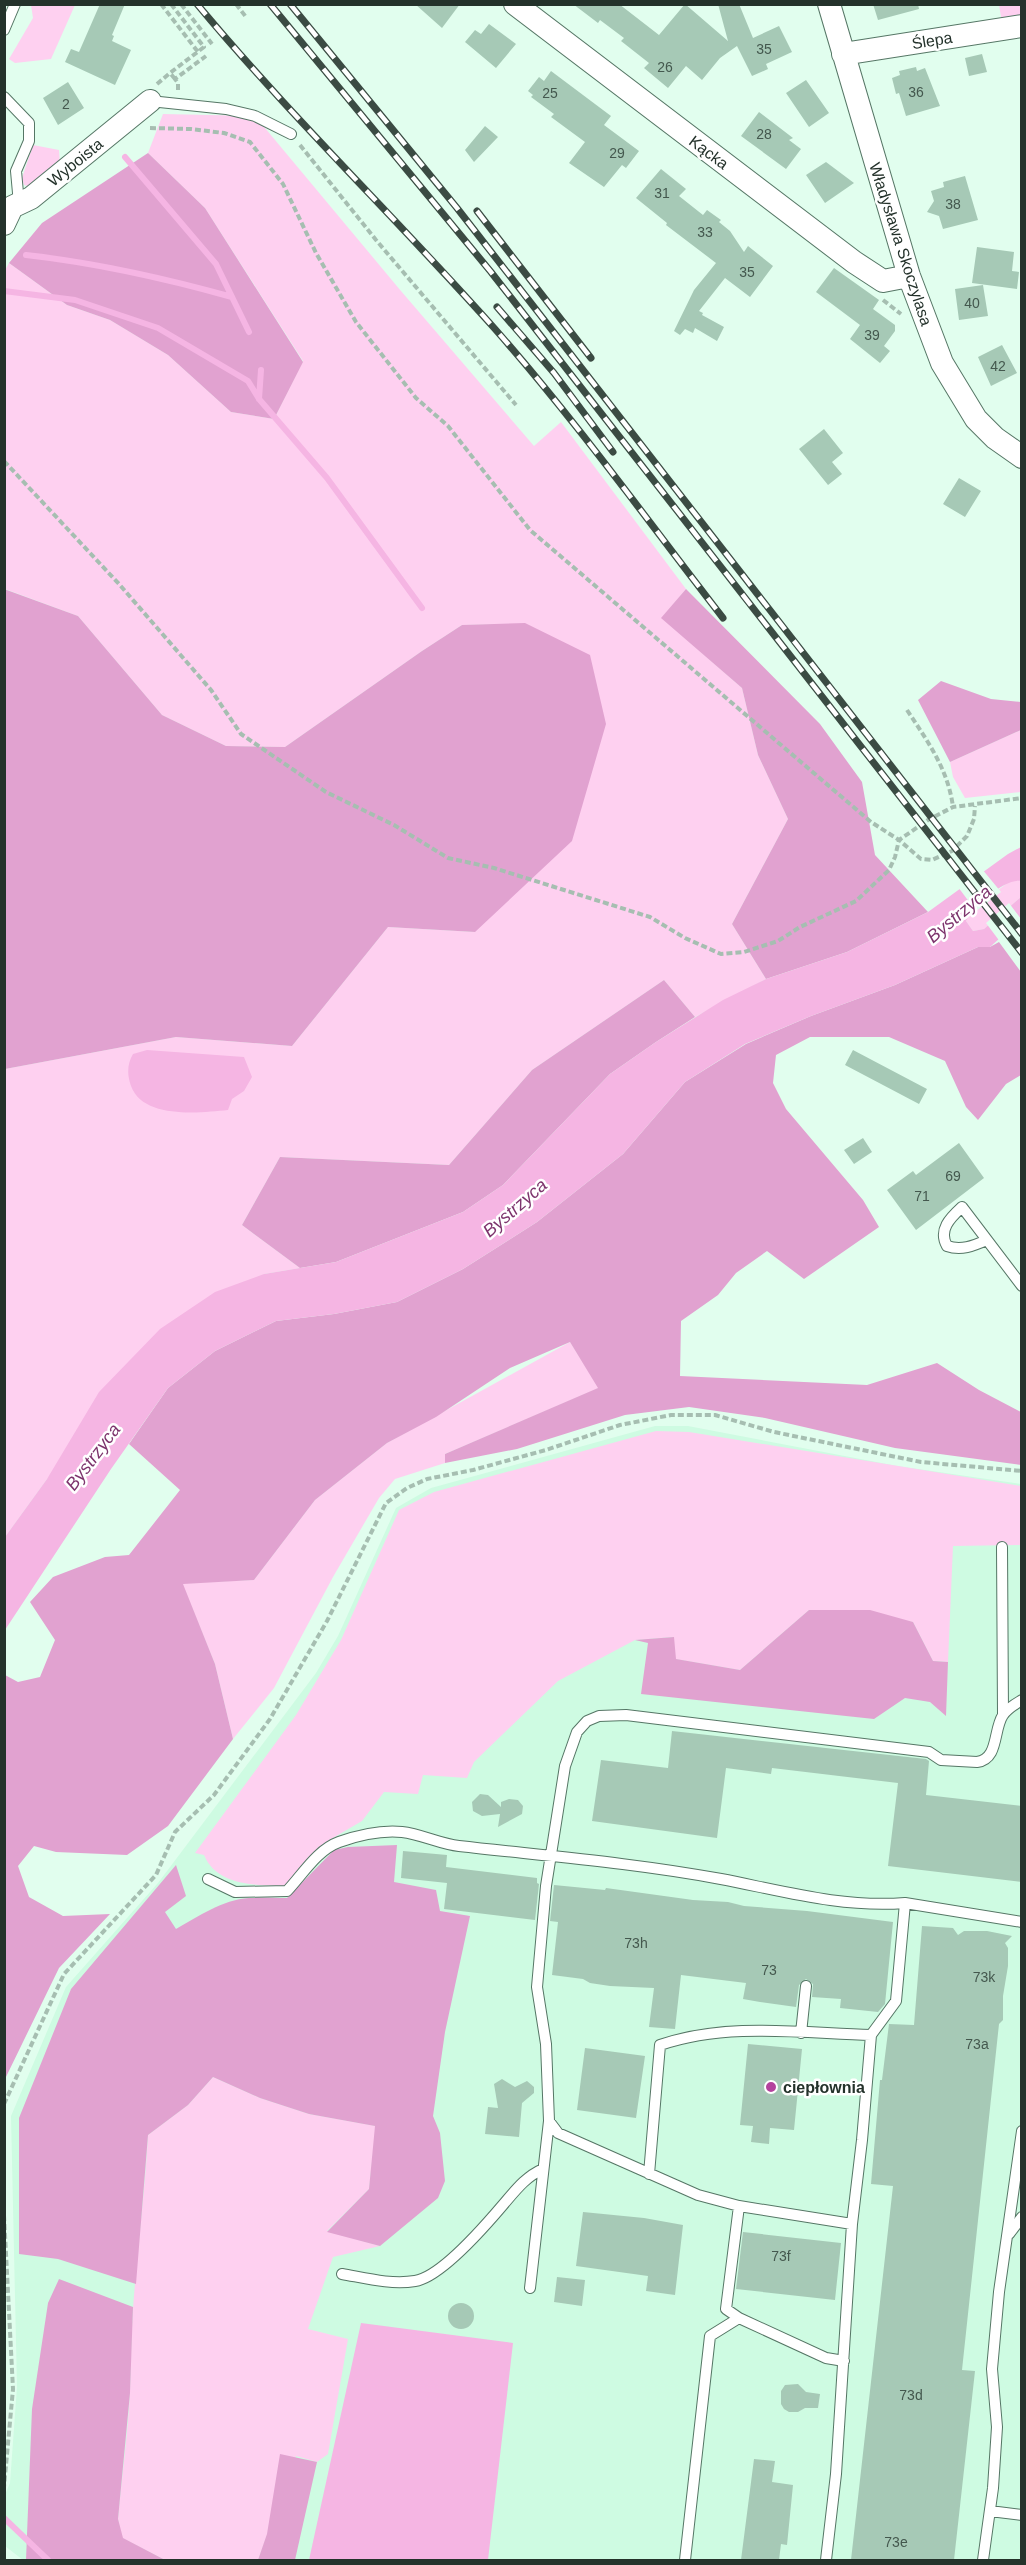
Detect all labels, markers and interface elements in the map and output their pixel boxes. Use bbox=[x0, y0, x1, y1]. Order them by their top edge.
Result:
street label: Ślepa bbox=[910, 28, 954, 52]
house number: 35 bbox=[756, 41, 772, 57]
house number: 26 bbox=[657, 59, 673, 75]
house number: 36 bbox=[908, 84, 924, 100]
house number: 25 bbox=[542, 85, 558, 101]
house number: 2 bbox=[62, 96, 70, 112]
house number: 28 bbox=[756, 126, 772, 142]
street label: Kącka bbox=[686, 132, 732, 173]
street label: Wyboista bbox=[44, 135, 106, 190]
house number: 29 bbox=[609, 145, 625, 161]
street label: Władysława Skoczylasa bbox=[866, 160, 935, 328]
house number: 31 bbox=[654, 185, 670, 201]
house number: 38 bbox=[945, 196, 961, 212]
house number: 33 bbox=[697, 224, 713, 240]
house number: 35 bbox=[739, 264, 755, 280]
house number: 40 bbox=[964, 295, 980, 311]
house number: 39 bbox=[864, 327, 880, 343]
house number: 42 bbox=[990, 358, 1006, 374]
water label: Bystrzyca bbox=[923, 881, 995, 947]
house number: 69 bbox=[945, 1168, 961, 1184]
water label: Bystrzyca bbox=[479, 1175, 551, 1241]
house number: 71 bbox=[914, 1188, 930, 1204]
water label: Bystrzyca bbox=[62, 1420, 124, 1494]
house number: 73h bbox=[624, 1935, 648, 1951]
house number: 73 bbox=[761, 1962, 777, 1978]
house number: 73k bbox=[973, 1969, 996, 1985]
house number: 73a bbox=[965, 2036, 989, 2052]
place label: ciepłownia bbox=[783, 2079, 865, 2096]
marker: ciepłownia bbox=[764, 2080, 778, 2094]
house number: 73f bbox=[771, 2248, 791, 2264]
house number: 73d bbox=[899, 2387, 923, 2403]
house number: 73e bbox=[884, 2534, 908, 2550]

